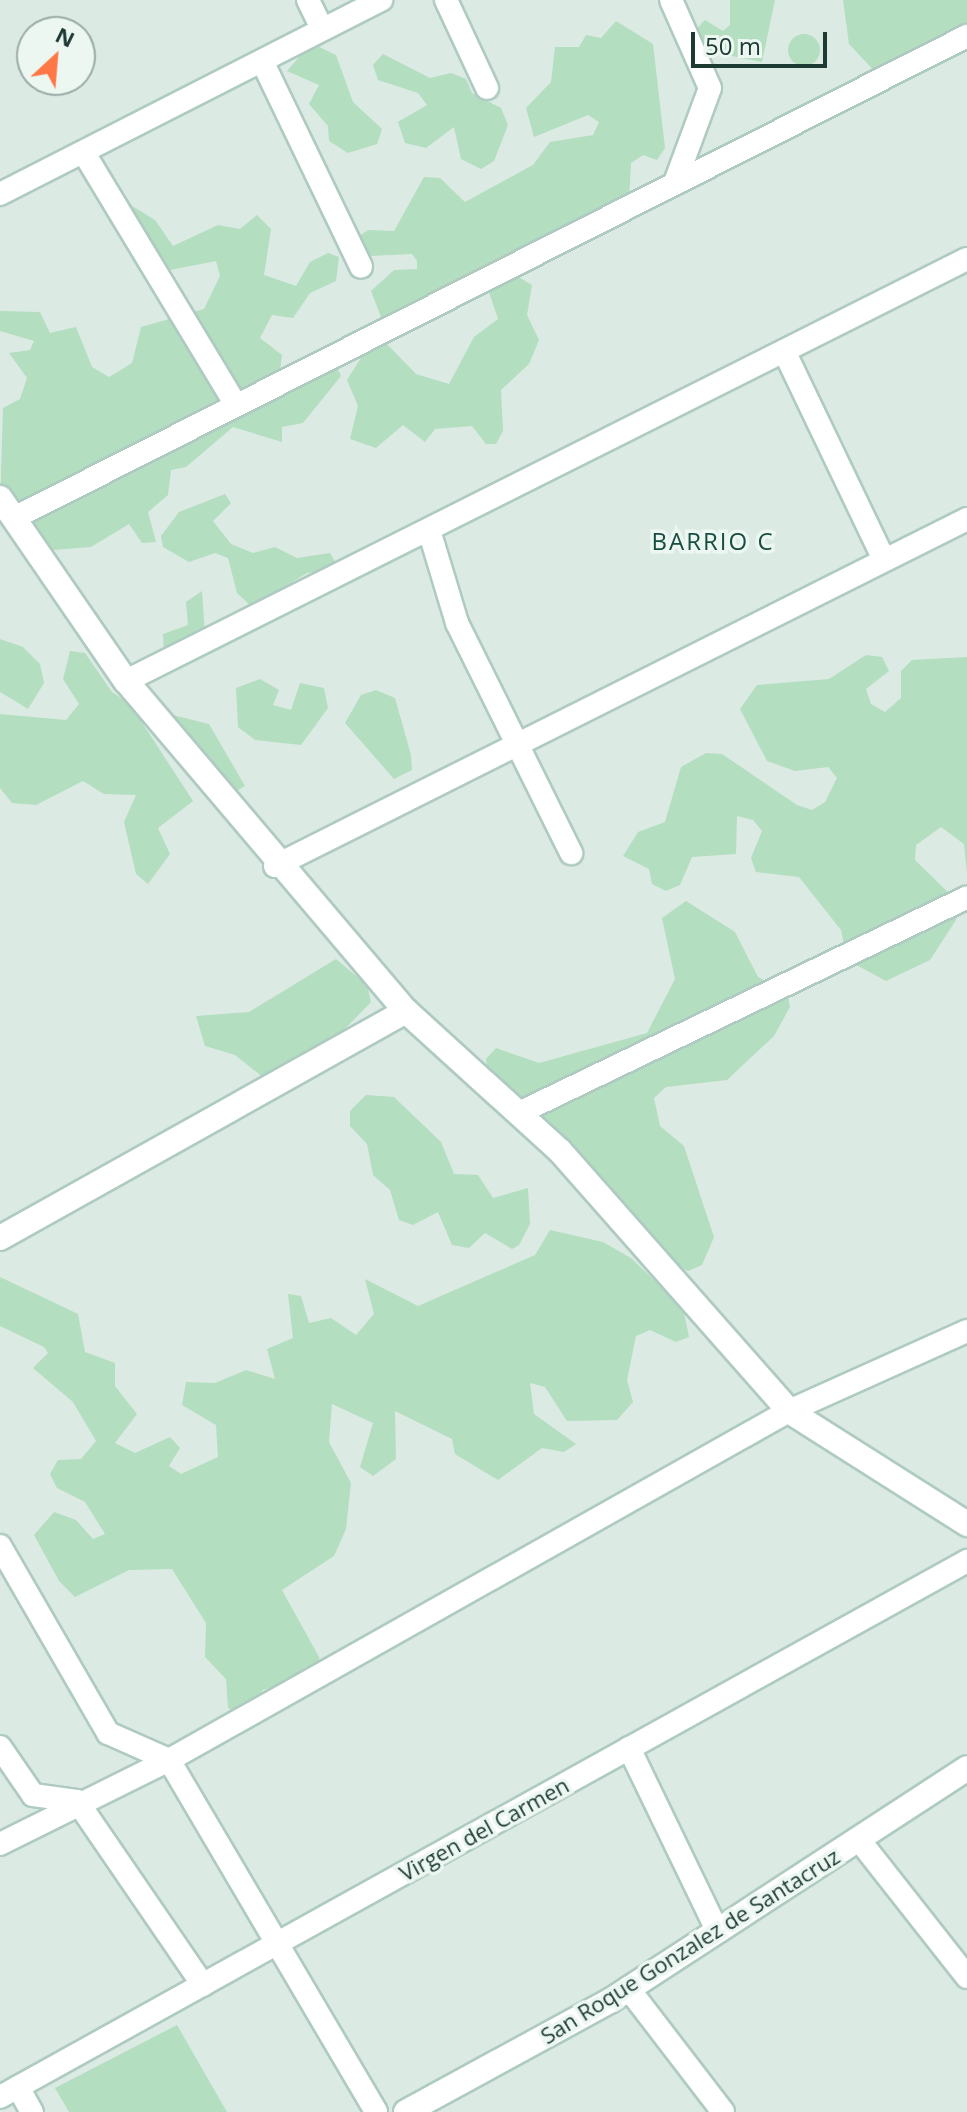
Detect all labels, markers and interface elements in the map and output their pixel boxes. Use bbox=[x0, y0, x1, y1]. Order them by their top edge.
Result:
north arrow bbox=[16, 16, 96, 96]
scale bar bbox=[695, 16, 831, 66]
text: N bbox=[51, 19, 80, 54]
text: 50 m bbox=[705, 29, 761, 62]
district label: BARRIO C bbox=[651, 527, 775, 555]
street label: Virgen del Carmen bbox=[395, 1772, 573, 1886]
street label: San Roque Gonzalez de Santacruz bbox=[536, 1843, 844, 2049]

